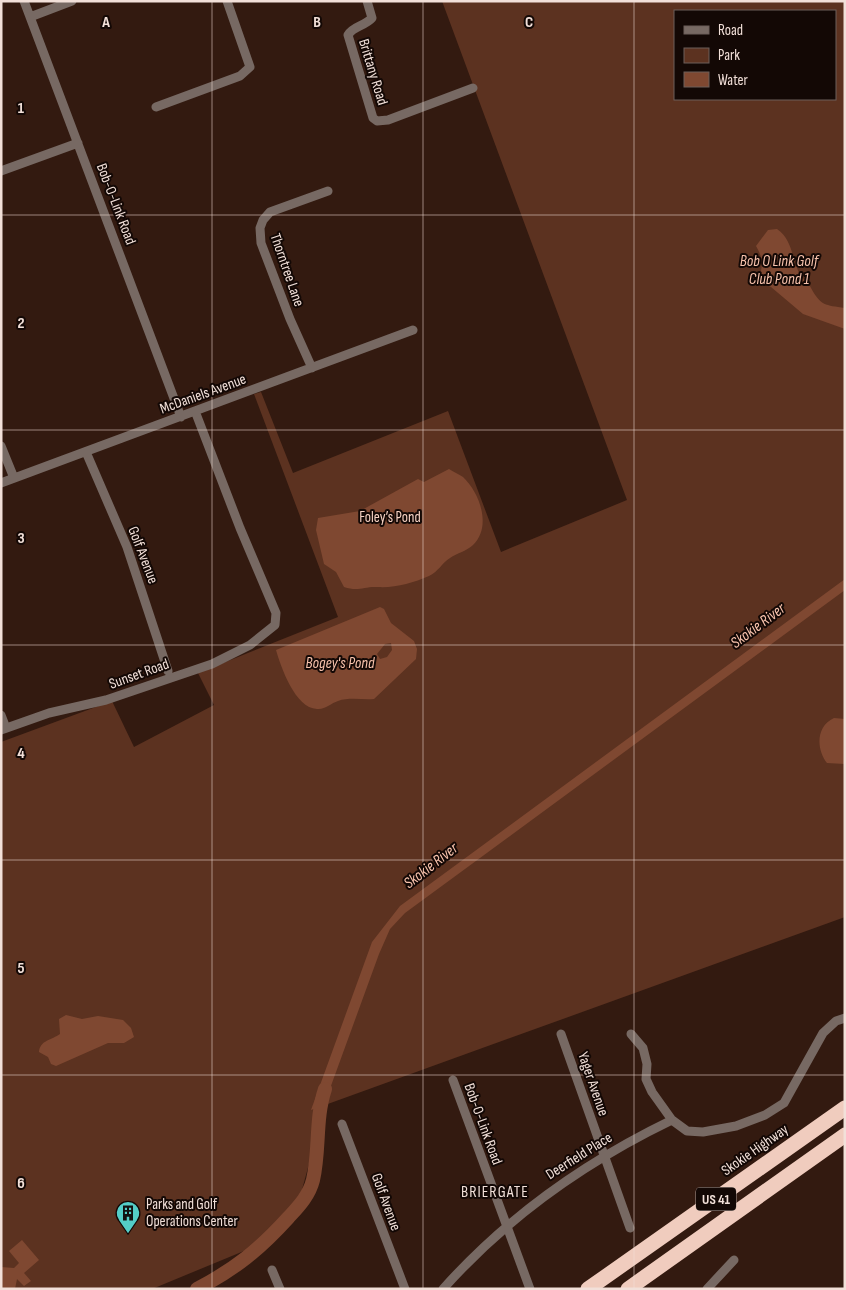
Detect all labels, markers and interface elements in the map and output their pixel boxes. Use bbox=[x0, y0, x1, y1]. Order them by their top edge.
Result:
legend bbox=[674, 10, 836, 100]
text: A bbox=[101, 13, 110, 32]
text: B bbox=[313, 13, 321, 32]
text: C bbox=[525, 13, 533, 32]
text: Road bbox=[718, 21, 743, 40]
street label: Brittany Road bbox=[354, 37, 392, 107]
text: Park bbox=[718, 46, 740, 65]
text: Water bbox=[718, 71, 749, 90]
text: 1 bbox=[18, 99, 25, 118]
street label: Bob-O-Link Road bbox=[92, 161, 140, 247]
street label: Thorntree Lane bbox=[266, 231, 308, 309]
water label: Bob O Link Golf Club Pond 1 bbox=[740, 252, 820, 289]
text: 2 bbox=[17, 314, 25, 333]
street label: McDaniels Avenue bbox=[157, 370, 249, 418]
park label: Foley’s Pond bbox=[359, 508, 421, 527]
street label: Golf Avenue bbox=[123, 524, 163, 586]
text: 3 bbox=[17, 529, 25, 548]
water label: Skokie River bbox=[727, 599, 789, 653]
street label: Sunset Road bbox=[106, 654, 172, 694]
water label: Bogey's Pond bbox=[305, 654, 375, 673]
text: 4 bbox=[17, 744, 25, 763]
water label: Skokie River bbox=[400, 839, 462, 893]
text: 5 bbox=[17, 959, 25, 978]
street label: Yager Avenue bbox=[573, 1049, 613, 1119]
street label: Bob-O-Link Road bbox=[459, 1081, 507, 1167]
street label: Skokie Highway bbox=[718, 1120, 792, 1180]
street label: Deerfield Place bbox=[542, 1128, 616, 1184]
street label: Golf Avenue bbox=[367, 1171, 405, 1233]
text: 6 bbox=[17, 1174, 25, 1193]
district label: BRIERGATE bbox=[461, 1183, 529, 1202]
road number: US 41 bbox=[696, 1188, 736, 1210]
place label: Parks and Golf Operations Center bbox=[146, 1195, 238, 1231]
building icon: Parks and Golf Operations Center bbox=[115, 1200, 141, 1234]

